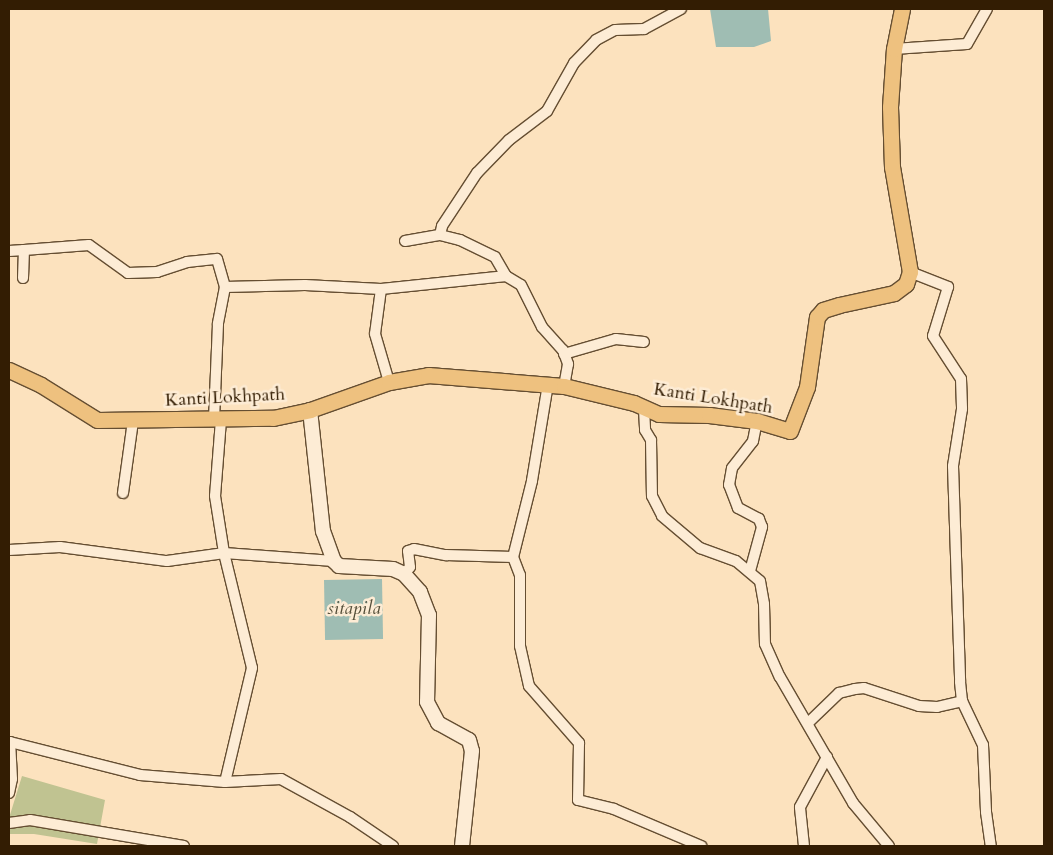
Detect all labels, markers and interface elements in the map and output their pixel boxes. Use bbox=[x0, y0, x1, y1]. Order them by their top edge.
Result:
street label: Kanti Lokhpath bbox=[652, 379, 774, 419]
street label: Kanti Lokhpath bbox=[164, 384, 286, 412]
water label: sitapila bbox=[327, 598, 381, 620]

